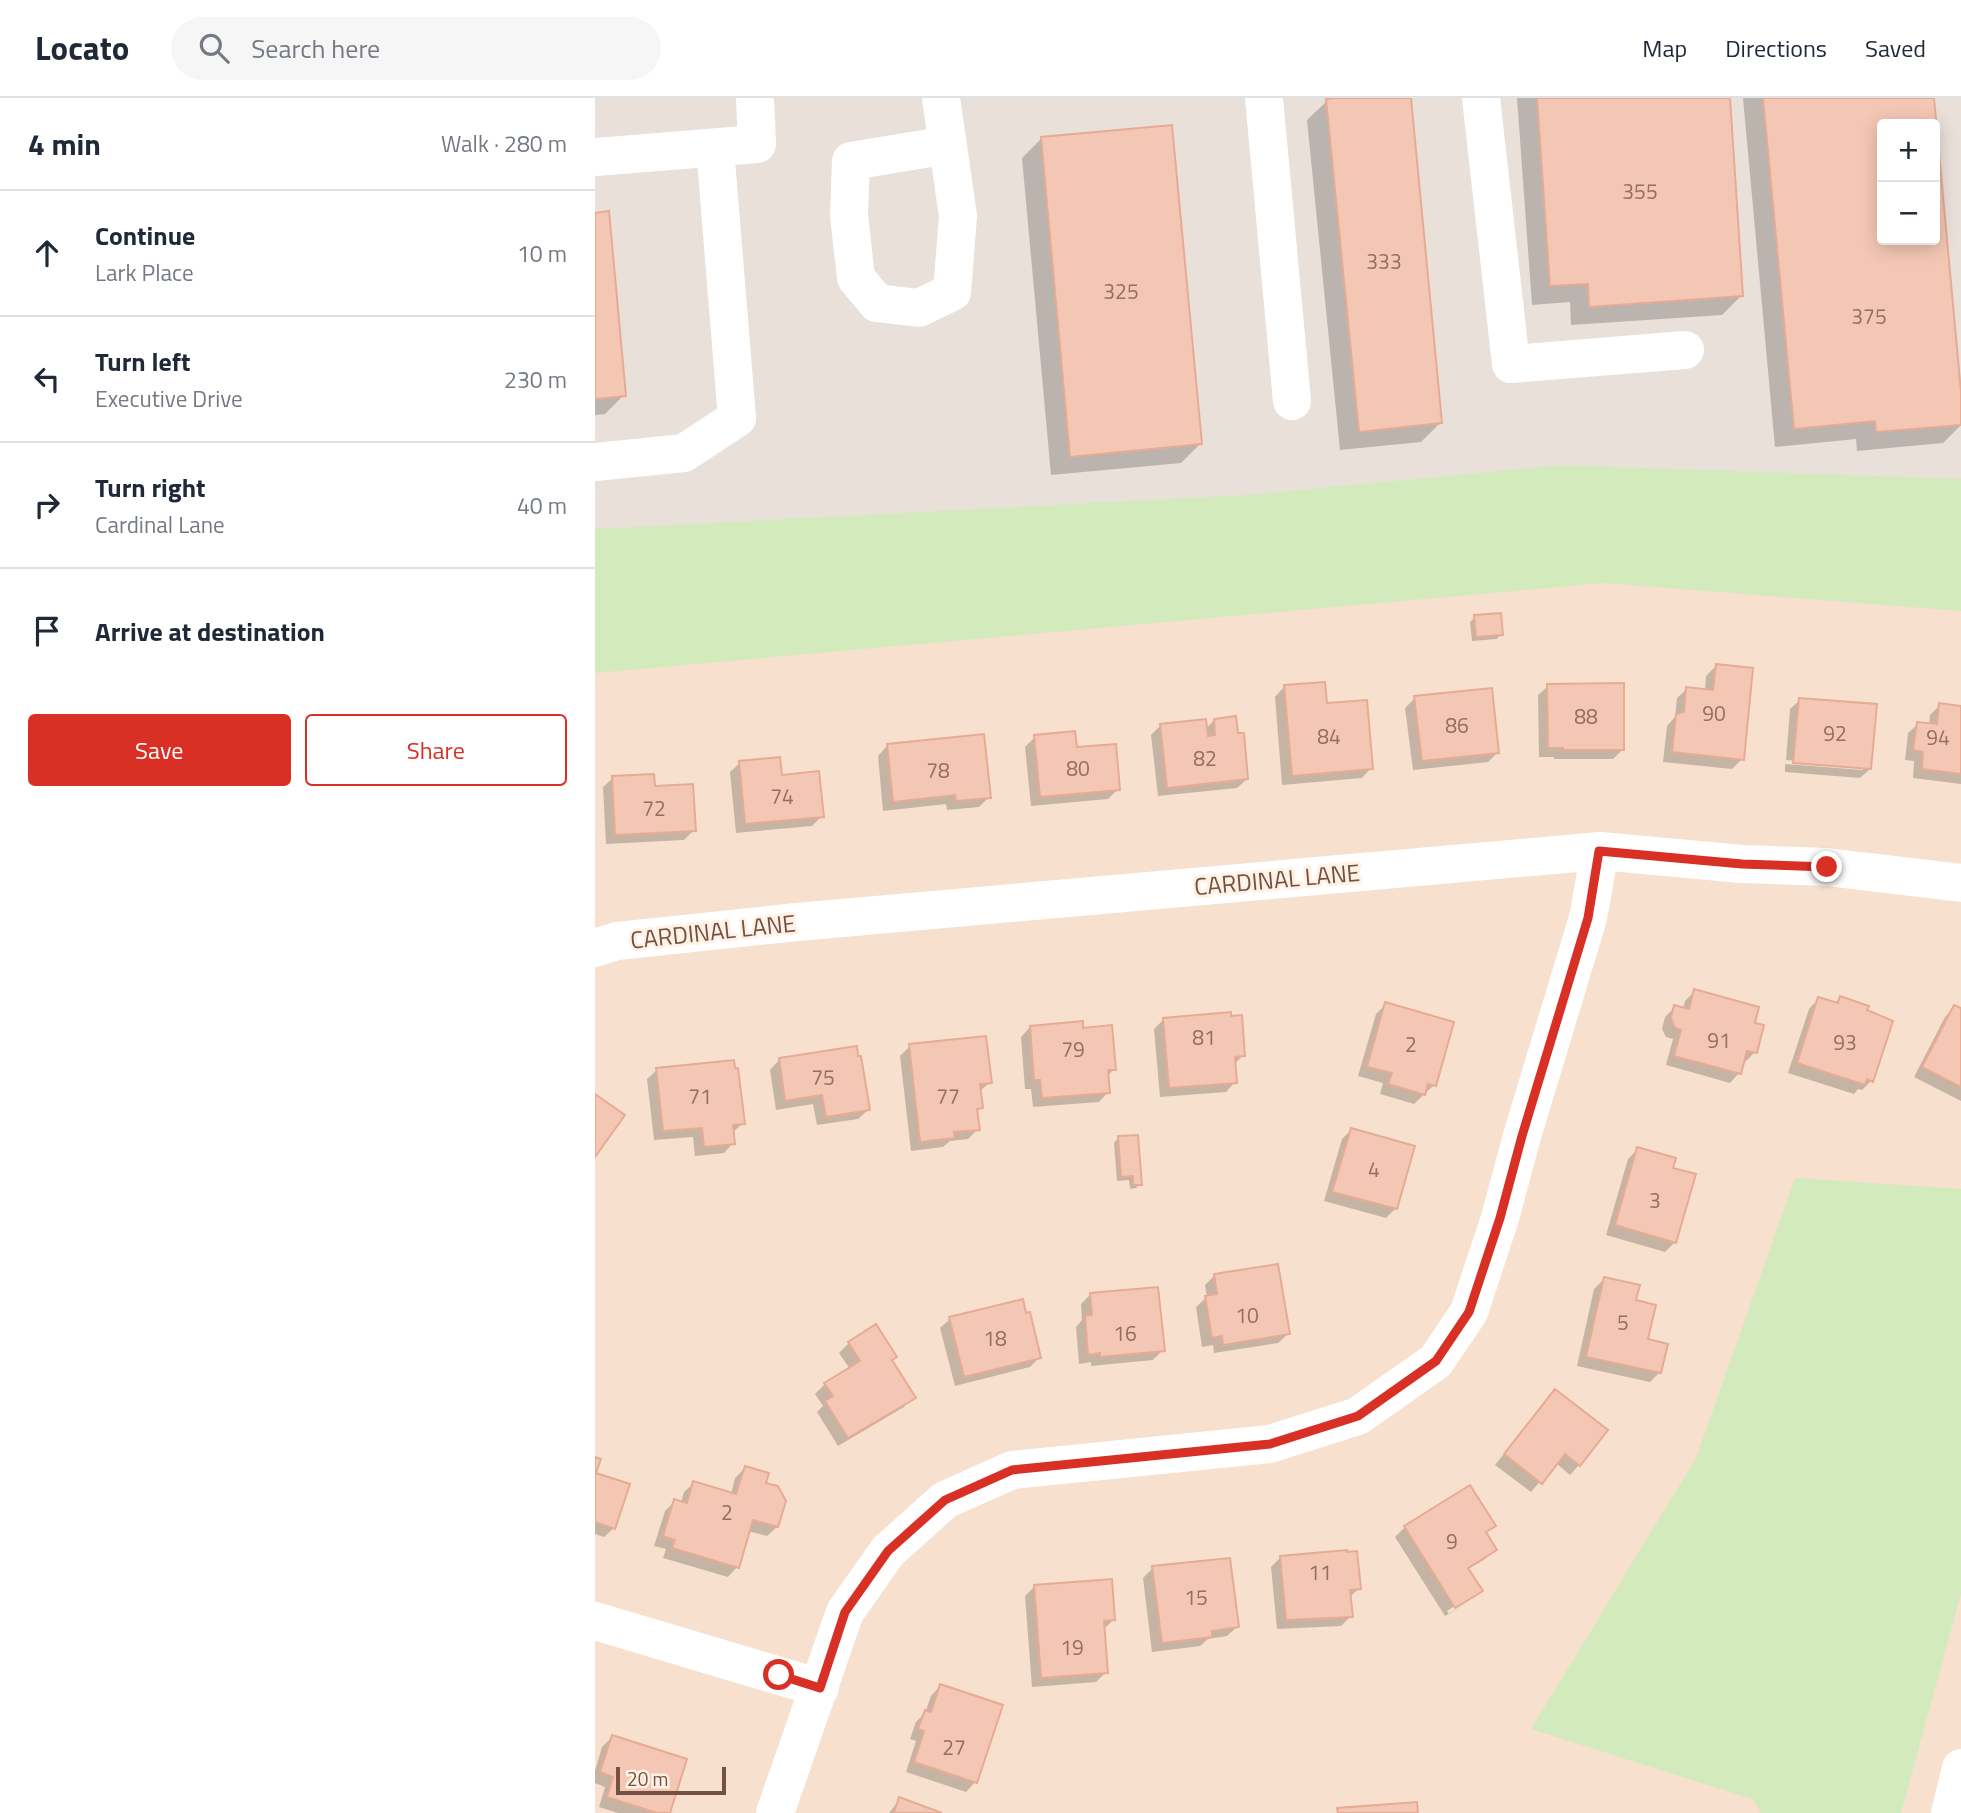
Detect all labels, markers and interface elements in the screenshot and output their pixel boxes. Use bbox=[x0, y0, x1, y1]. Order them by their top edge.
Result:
search box bbox=[171, 17, 661, 80]
text: Locato bbox=[35, 23, 129, 73]
icon: search bbox=[195, 29, 233, 67]
text: Search here bbox=[251, 29, 380, 68]
text: Map bbox=[1642, 30, 1687, 66]
text: Directions bbox=[1725, 30, 1827, 66]
text: Saved bbox=[1865, 30, 1926, 66]
map controls bbox=[1877, 119, 1940, 245]
button: + bbox=[1877, 119, 1940, 182]
text: 4 min bbox=[28, 121, 101, 167]
text: Walk · 280 m bbox=[441, 126, 567, 161]
house number: 355 bbox=[1622, 175, 1658, 207]
button: − bbox=[1877, 182, 1940, 245]
text: Continue bbox=[95, 216, 195, 255]
icon: ahead bbox=[28, 234, 66, 272]
text: 10 m bbox=[517, 236, 567, 271]
house number: 333 bbox=[1366, 245, 1402, 277]
text: Lark Place bbox=[95, 255, 194, 290]
house number: 325 bbox=[1103, 275, 1139, 307]
house number: 375 bbox=[1851, 300, 1887, 332]
text: Turn left bbox=[95, 342, 190, 381]
icon: left bbox=[28, 360, 66, 398]
text: 230 m bbox=[504, 362, 567, 397]
text: Executive Drive bbox=[95, 381, 243, 416]
text: Turn right bbox=[95, 468, 206, 507]
icon: right bbox=[28, 486, 66, 524]
text: 40 m bbox=[517, 488, 567, 523]
text: Cardinal Lane bbox=[95, 507, 225, 542]
icon: arrive bbox=[28, 612, 66, 650]
text: Arrive at destination bbox=[95, 612, 325, 651]
house number: 90 bbox=[1702, 697, 1726, 729]
house number: 88 bbox=[1574, 700, 1598, 732]
house number: 86 bbox=[1445, 709, 1469, 741]
button: Save bbox=[28, 714, 291, 786]
button: Share bbox=[305, 714, 567, 786]
house number: 92 bbox=[1823, 717, 1847, 749]
house number: 84 bbox=[1317, 720, 1341, 752]
house number: 94 bbox=[1926, 721, 1950, 753]
house number: 82 bbox=[1193, 742, 1217, 774]
house number: 80 bbox=[1066, 752, 1090, 784]
house number: 78 bbox=[926, 754, 950, 786]
house number: 74 bbox=[770, 780, 794, 812]
house number: 72 bbox=[642, 792, 666, 824]
route end bbox=[1811, 851, 1842, 882]
street label: CARDINAL LANE bbox=[1193, 854, 1361, 904]
street label: CARDINAL LANE bbox=[629, 904, 797, 958]
house number: 81 bbox=[1192, 1021, 1216, 1053]
house number: 91 bbox=[1707, 1024, 1731, 1056]
house number: 93 bbox=[1833, 1026, 1857, 1058]
house number: 2 bbox=[1405, 1028, 1417, 1060]
house number: 79 bbox=[1061, 1033, 1085, 1065]
house number: 75 bbox=[811, 1061, 835, 1093]
house number: 71 bbox=[688, 1080, 712, 1112]
house number: 77 bbox=[936, 1080, 960, 1112]
house number: 4 bbox=[1368, 1153, 1380, 1185]
house number: 3 bbox=[1649, 1184, 1661, 1216]
house number: 10 bbox=[1235, 1299, 1259, 1331]
house number: 5 bbox=[1617, 1306, 1629, 1338]
house number: 16 bbox=[1113, 1317, 1137, 1349]
house number: 18 bbox=[983, 1322, 1007, 1354]
house number: 2 bbox=[721, 1496, 733, 1528]
house number: 9 bbox=[1446, 1525, 1458, 1557]
house number: 11 bbox=[1308, 1556, 1332, 1588]
house number: 15 bbox=[1184, 1581, 1208, 1613]
house number: 19 bbox=[1060, 1631, 1084, 1663]
route start bbox=[763, 1659, 794, 1690]
house number: 27 bbox=[942, 1731, 966, 1763]
scale bar bbox=[616, 1764, 726, 1796]
text: 20 m bbox=[627, 1764, 668, 1793]

